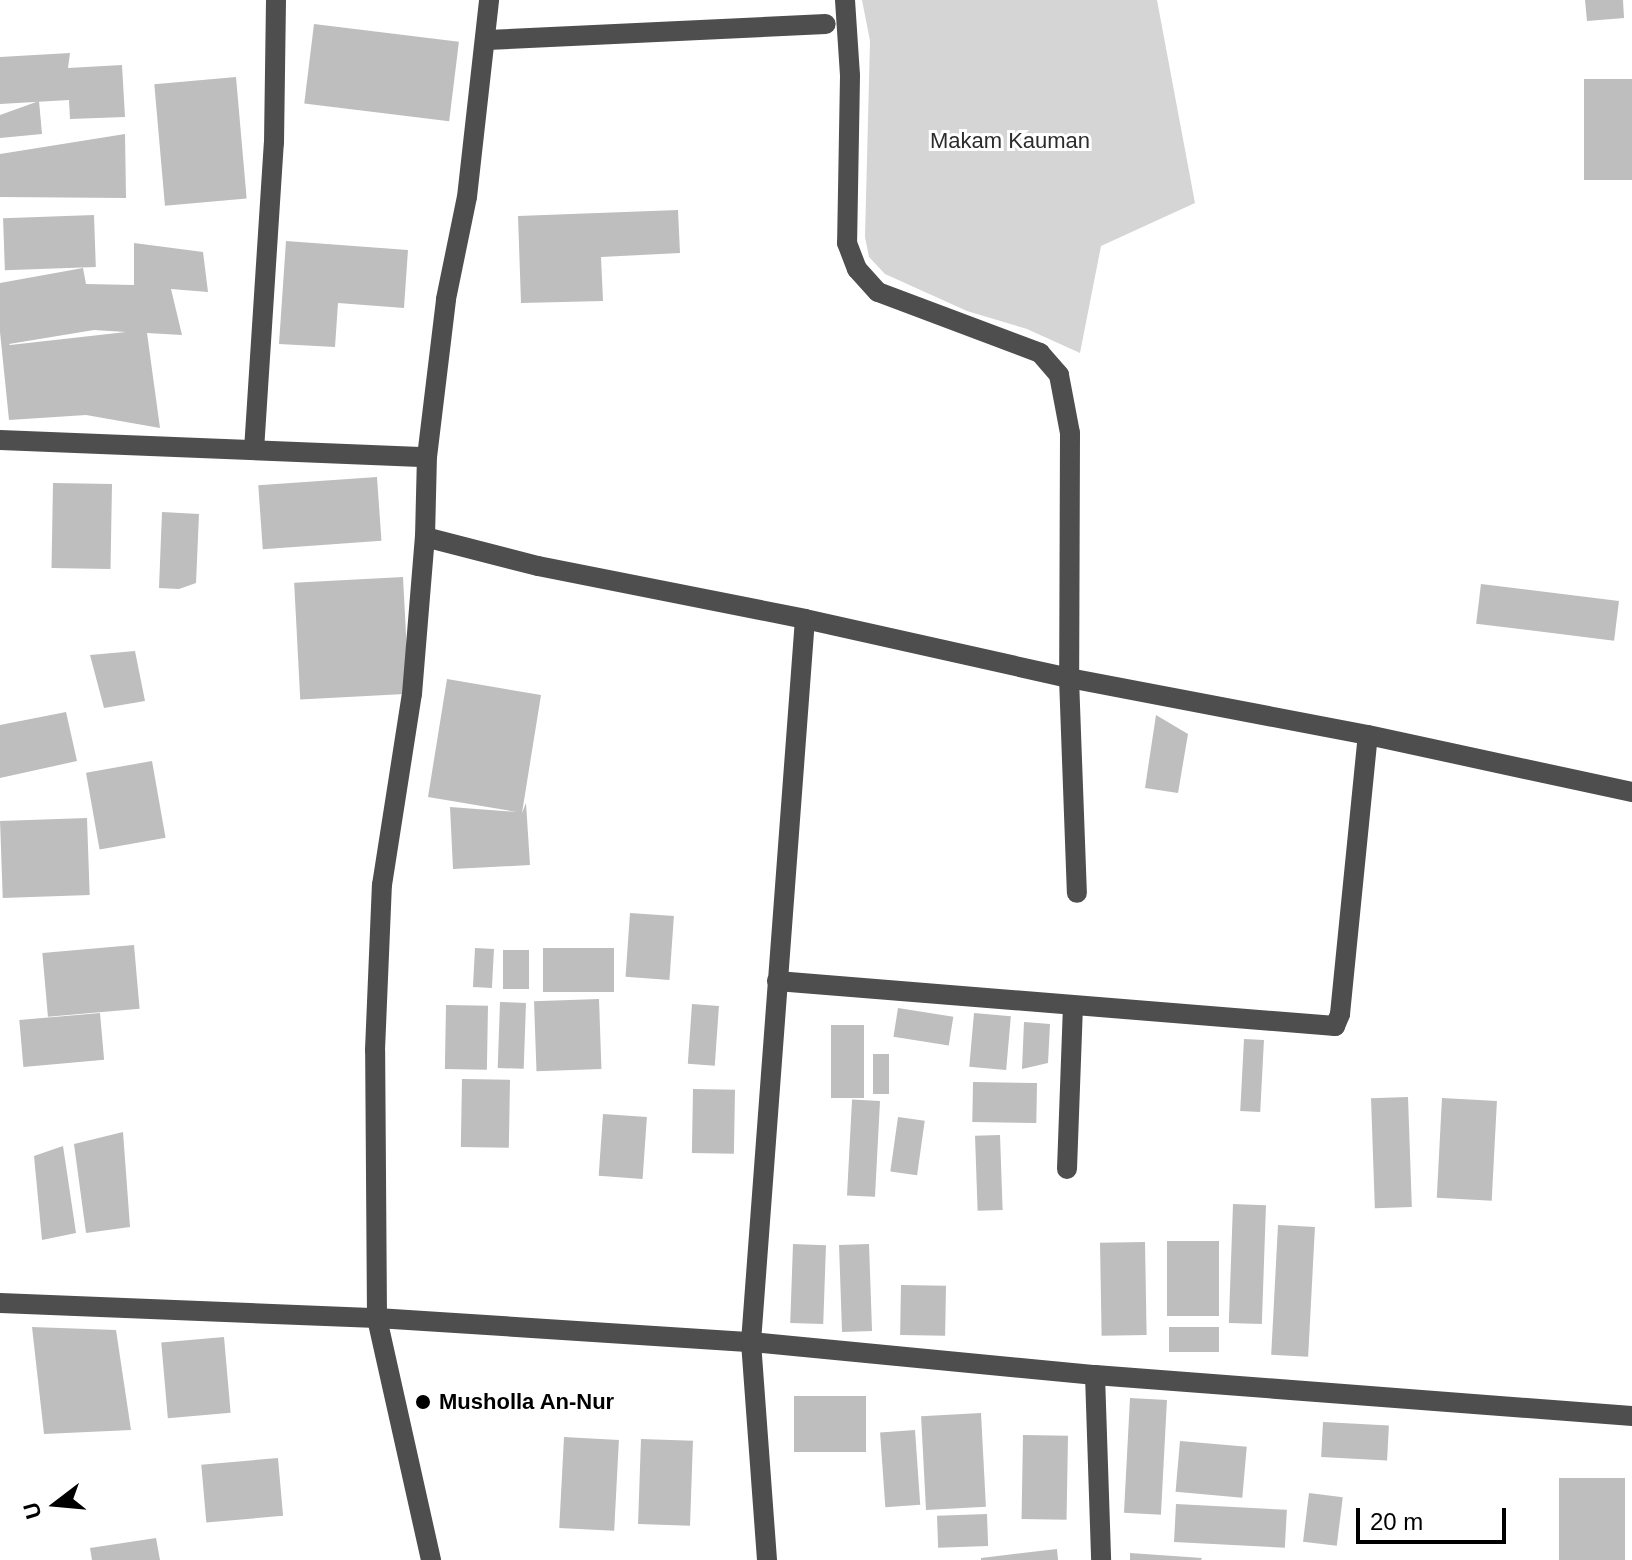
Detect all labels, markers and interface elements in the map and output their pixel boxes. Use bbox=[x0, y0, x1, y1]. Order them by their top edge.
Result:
park label: Makam Kauman bbox=[930, 128, 1090, 154]
place label: Musholla An-Nur bbox=[439, 1389, 615, 1415]
marker: Musholla An-Nur bbox=[414, 1393, 432, 1411]
north arrow bbox=[16, 1464, 96, 1544]
scale bar bbox=[1360, 1492, 1510, 1542]
text: U bbox=[18, 1500, 47, 1522]
text: 20 m bbox=[1370, 1508, 1423, 1535]

